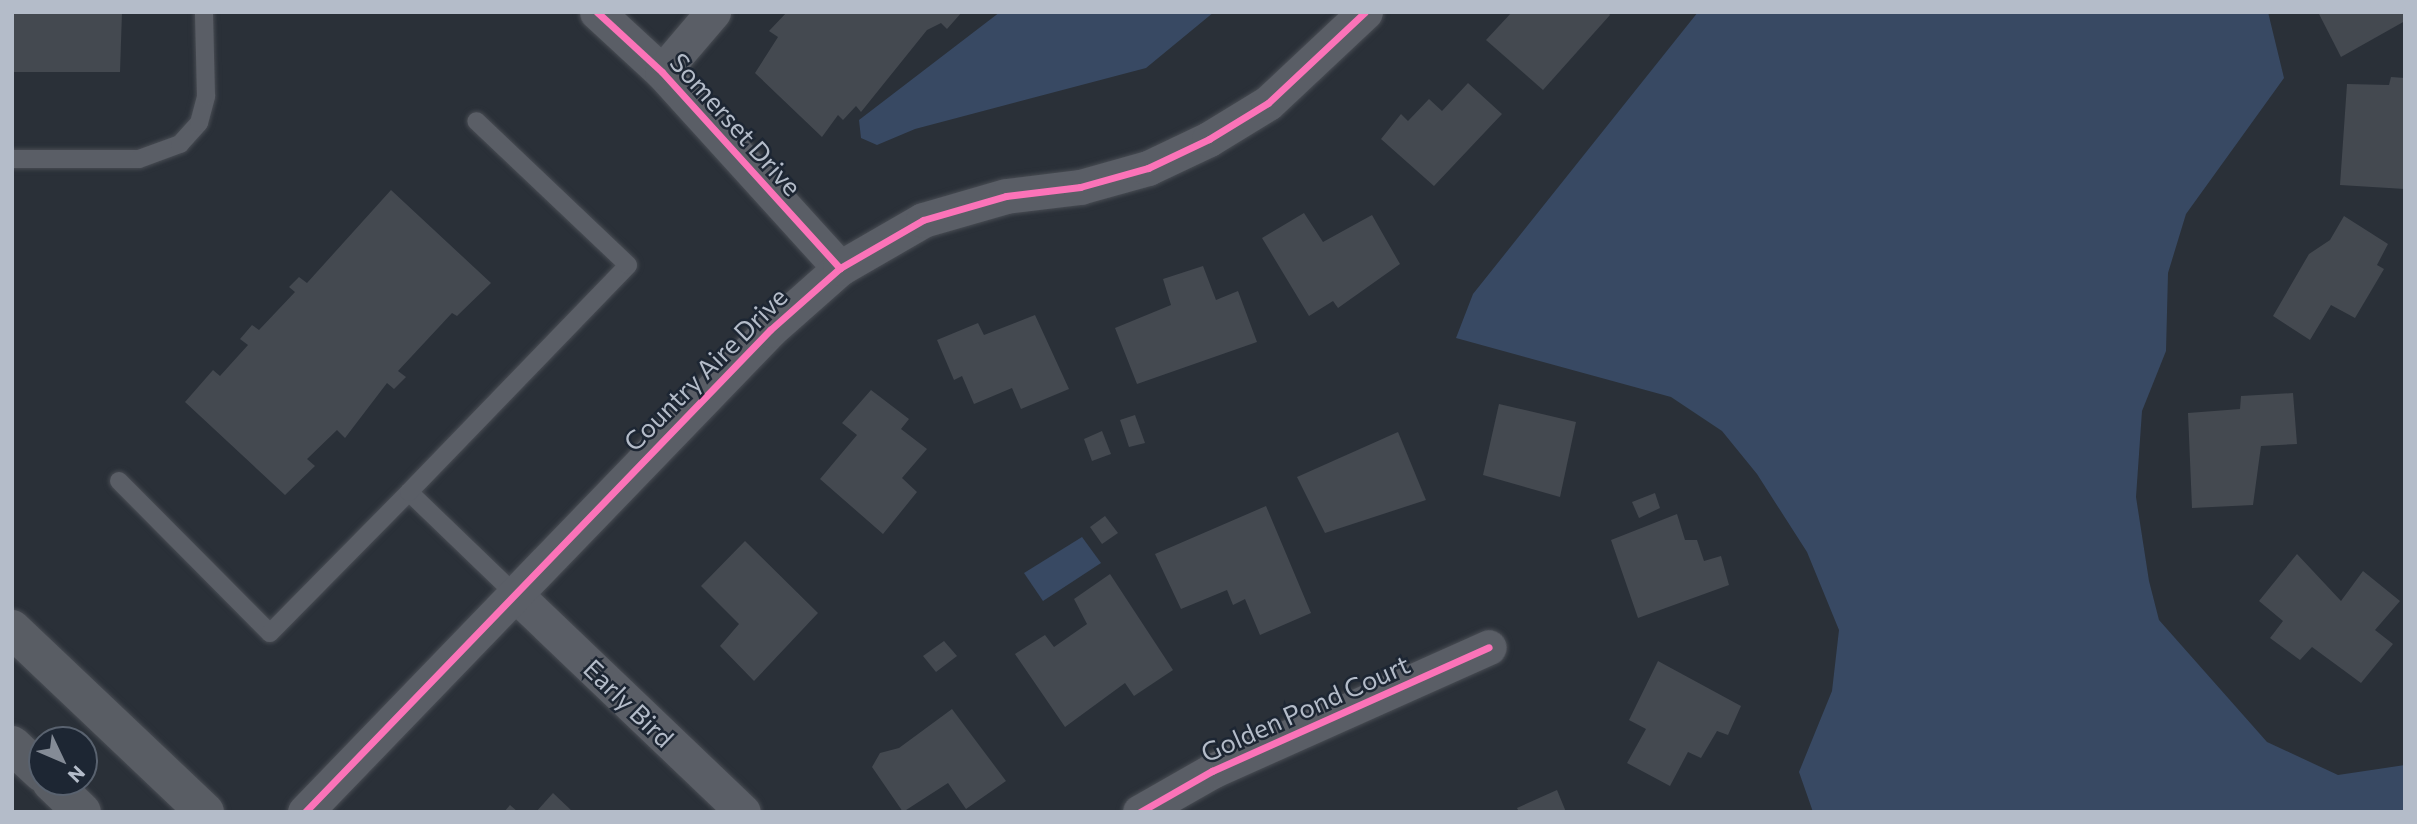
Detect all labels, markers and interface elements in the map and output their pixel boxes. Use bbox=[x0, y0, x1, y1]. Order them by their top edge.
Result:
street label: Somerset Drive bbox=[664, 46, 808, 202]
street label: Country Aire Drive bbox=[617, 281, 793, 457]
street label: Golden Pond Court bbox=[1196, 648, 1414, 768]
street label: Early Bird bbox=[578, 653, 680, 753]
north arrow bbox=[28, 726, 98, 796]
text: N bbox=[64, 761, 90, 788]

